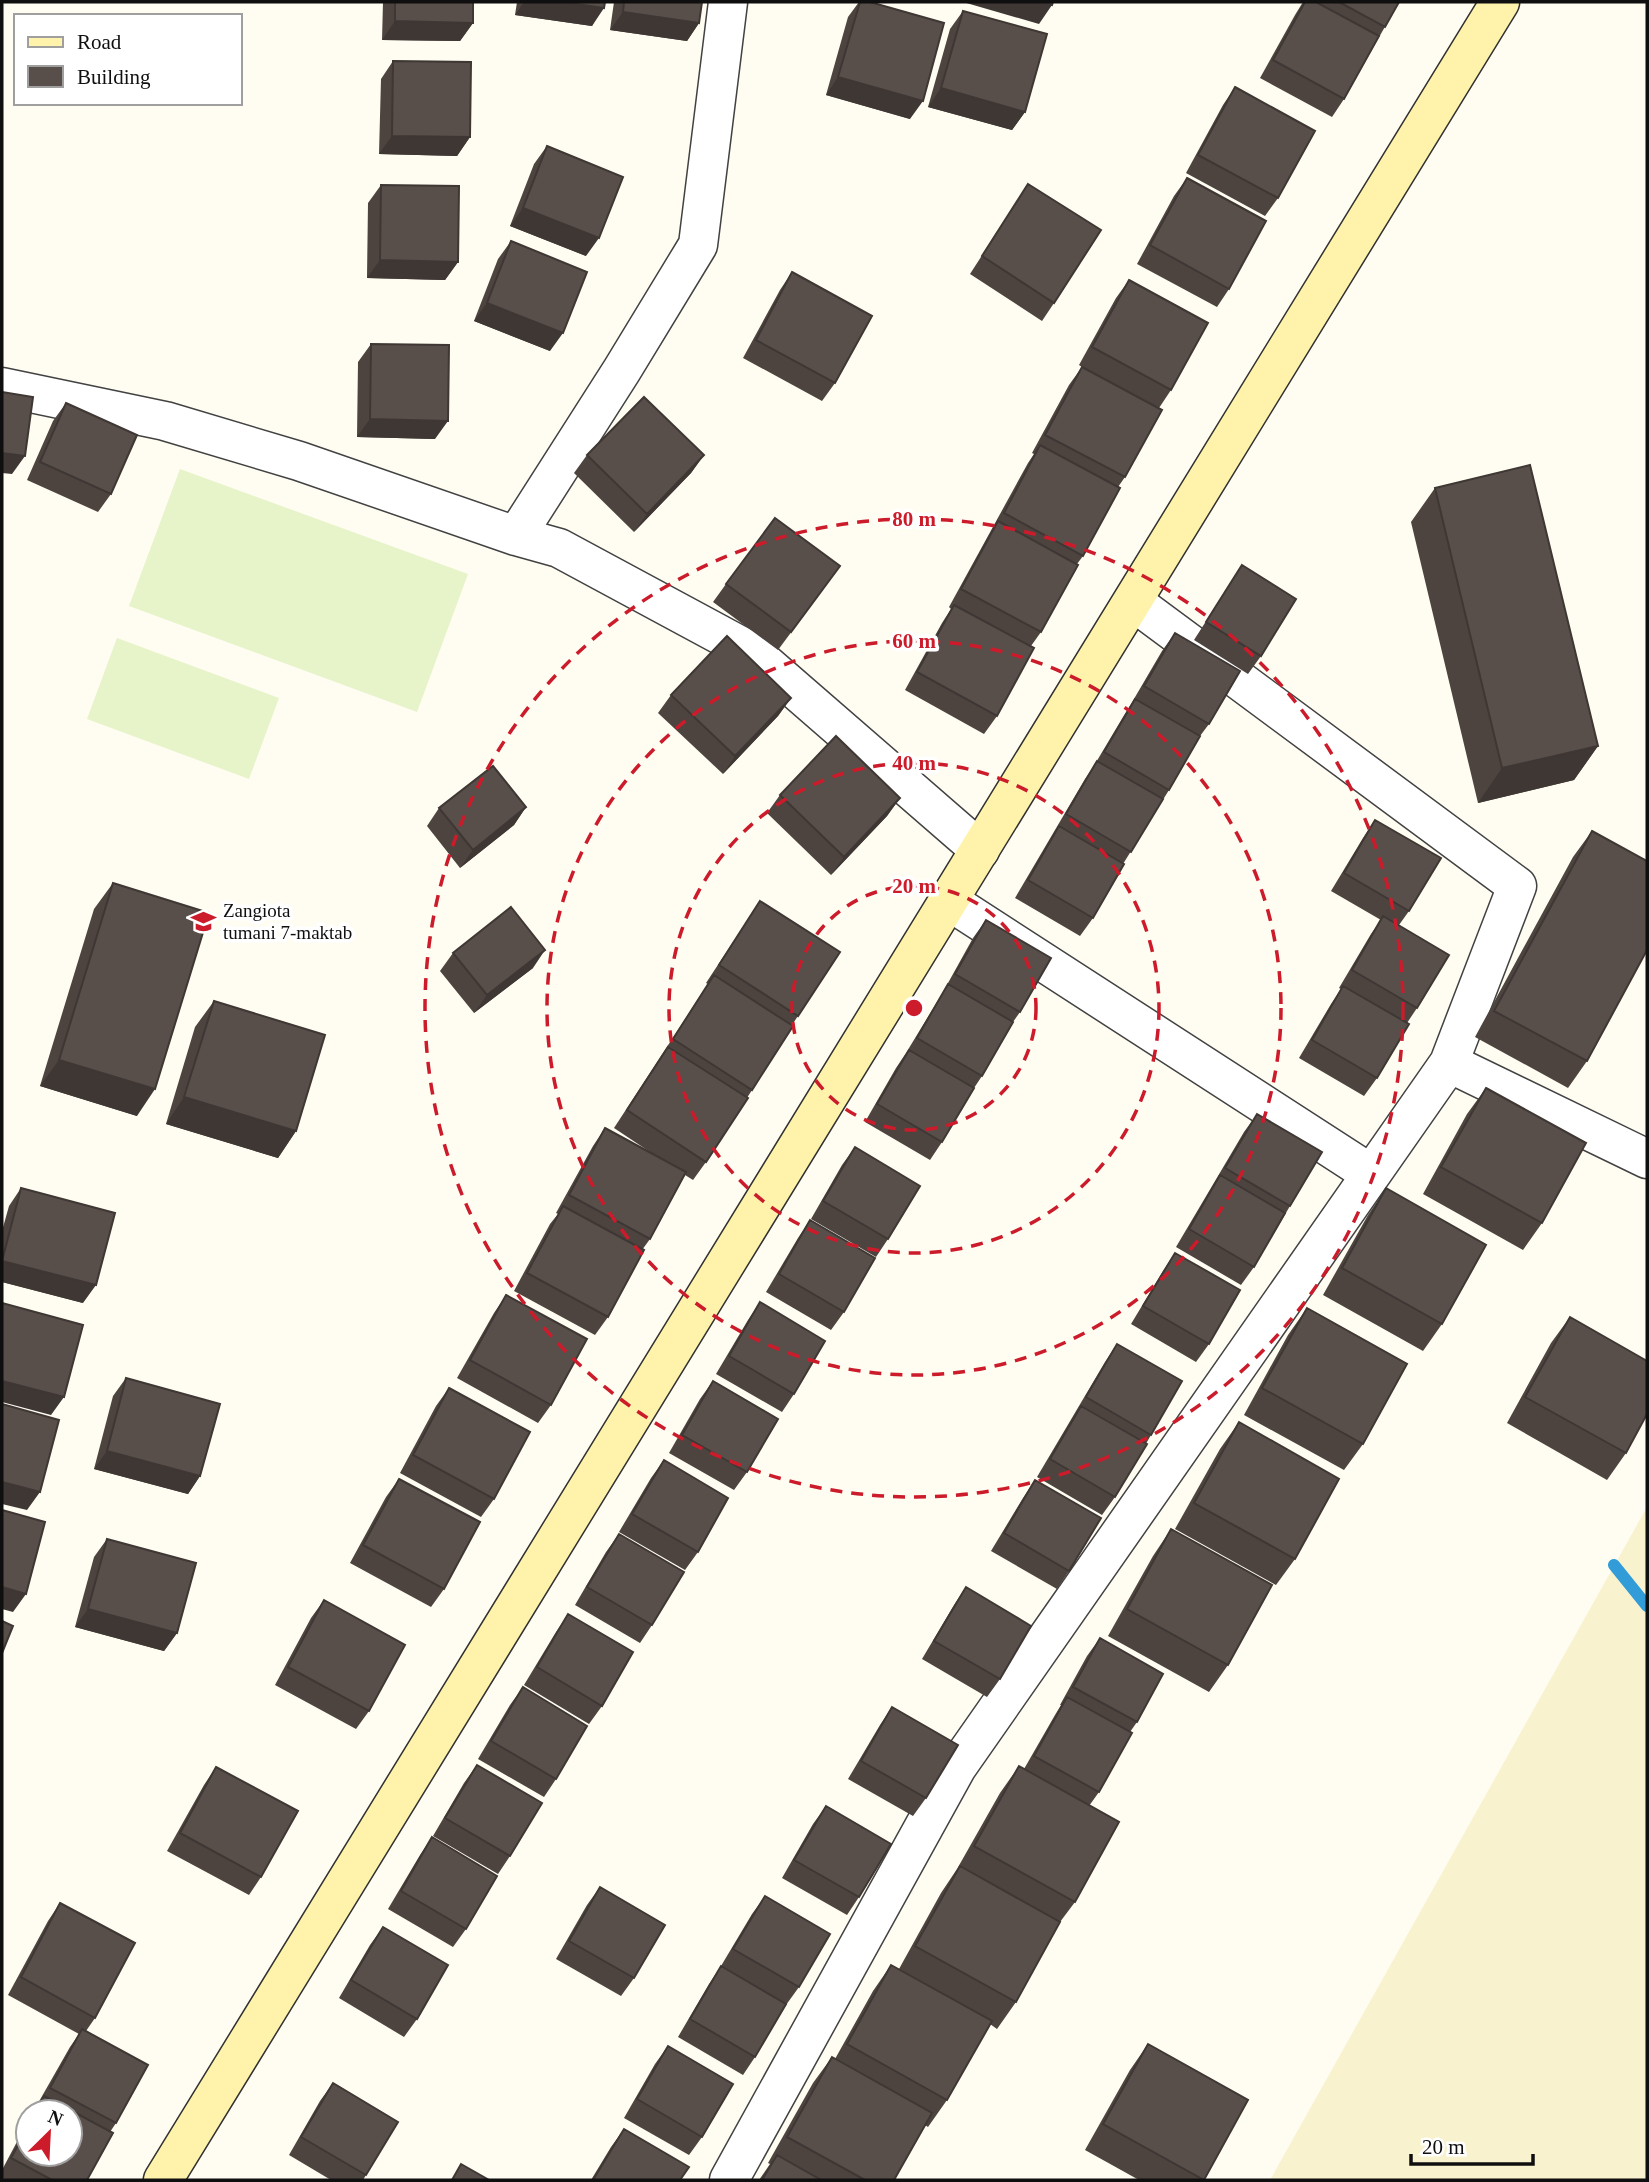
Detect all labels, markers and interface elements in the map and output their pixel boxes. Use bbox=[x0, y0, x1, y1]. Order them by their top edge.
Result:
legend bbox=[14, 14, 242, 105]
text: Road bbox=[77, 30, 122, 54]
text: Building bbox=[77, 65, 151, 89]
text: 80 m bbox=[892, 507, 936, 531]
text: 60 m bbox=[892, 629, 936, 653]
text: 40 m bbox=[892, 751, 936, 775]
text: 20 m bbox=[892, 874, 936, 898]
place label: Zangiota tumani 7-maktab bbox=[223, 900, 352, 943]
school or university icon: Zangiota tumani 7-maktab bbox=[189, 907, 217, 935]
centre of rings bbox=[902, 996, 926, 1020]
north arrow bbox=[14, 2098, 84, 2168]
text: N bbox=[45, 2106, 66, 2130]
scale bar bbox=[1411, 2122, 1534, 2166]
text: 20 m bbox=[1422, 2135, 1465, 2159]

